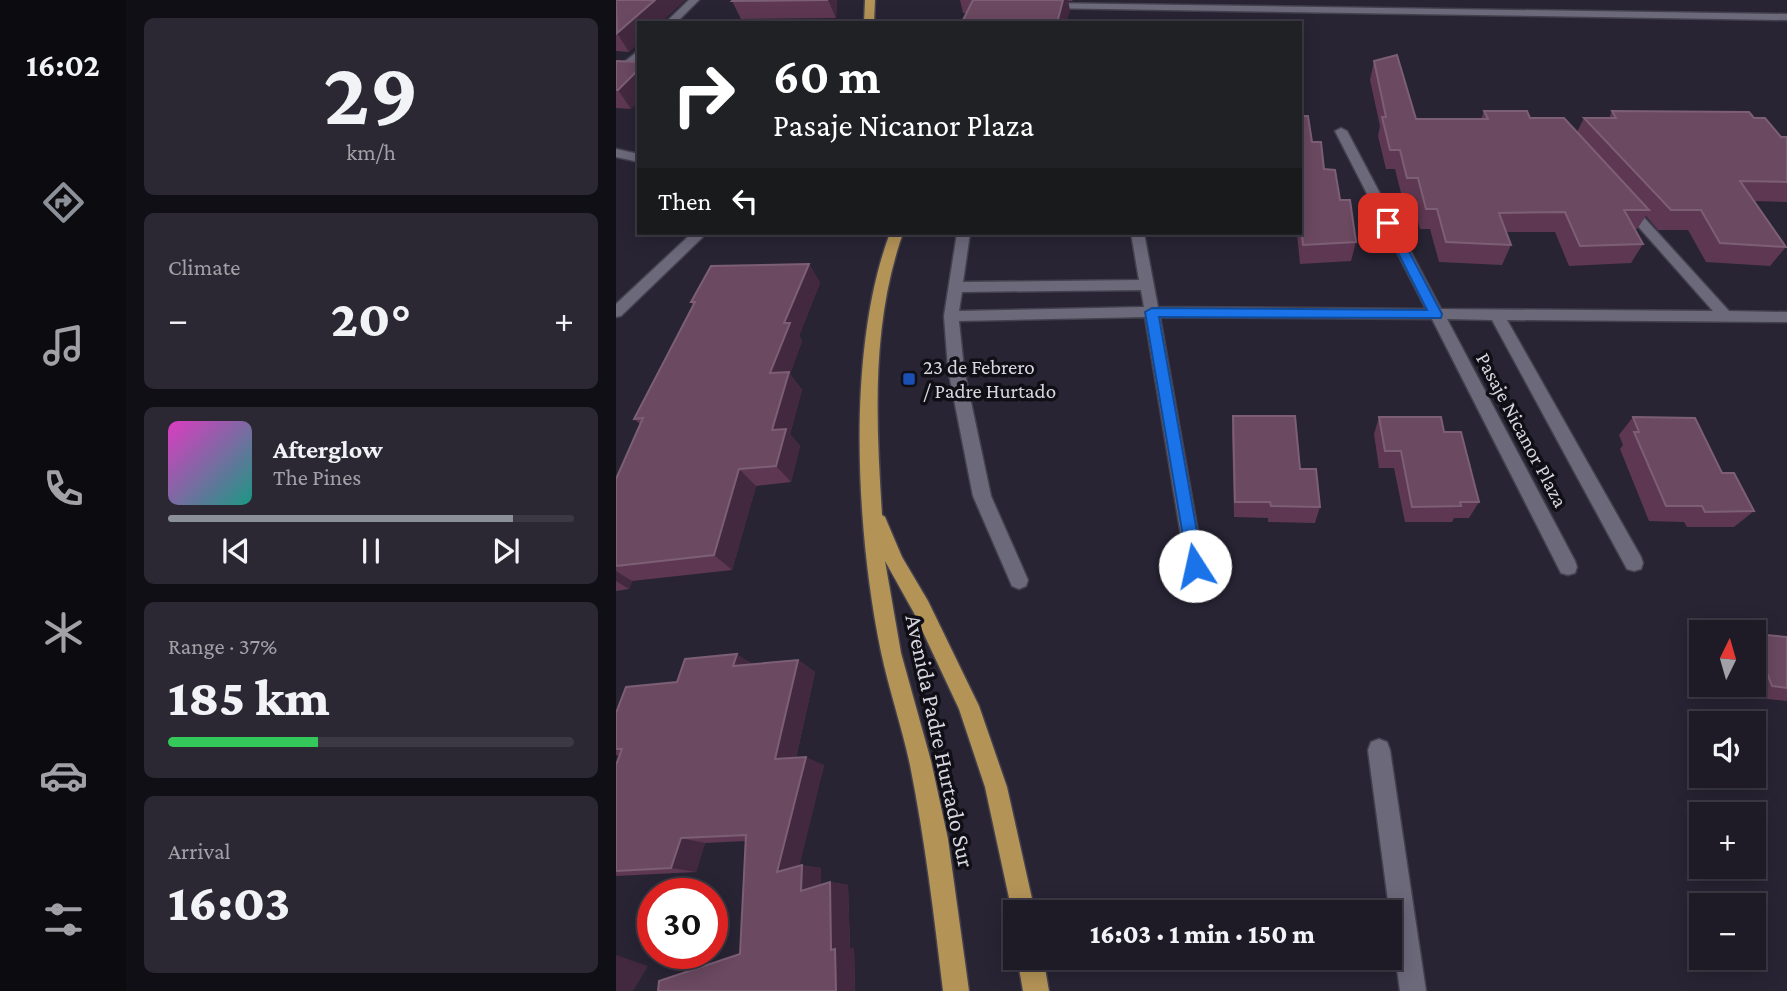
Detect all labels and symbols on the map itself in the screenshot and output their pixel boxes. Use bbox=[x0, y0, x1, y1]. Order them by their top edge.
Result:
pin bbox=[1358, 193, 1418, 253]
street label: Pasaje Nicanor Plaza bbox=[1471, 349, 1573, 512]
place label: 23 de Febrero / Padre Hurtado bbox=[923, 355, 1056, 403]
marker: 23 de Febrero / Padre Hurtado bbox=[901, 371, 917, 387]
position arrow bbox=[1158, 529, 1232, 603]
street label: Avenida Padre Hurtado Sur bbox=[900, 612, 981, 870]
north arrow bbox=[1689, 620, 1766, 696]
speed limit sign: 30 bbox=[637, 878, 728, 969]

